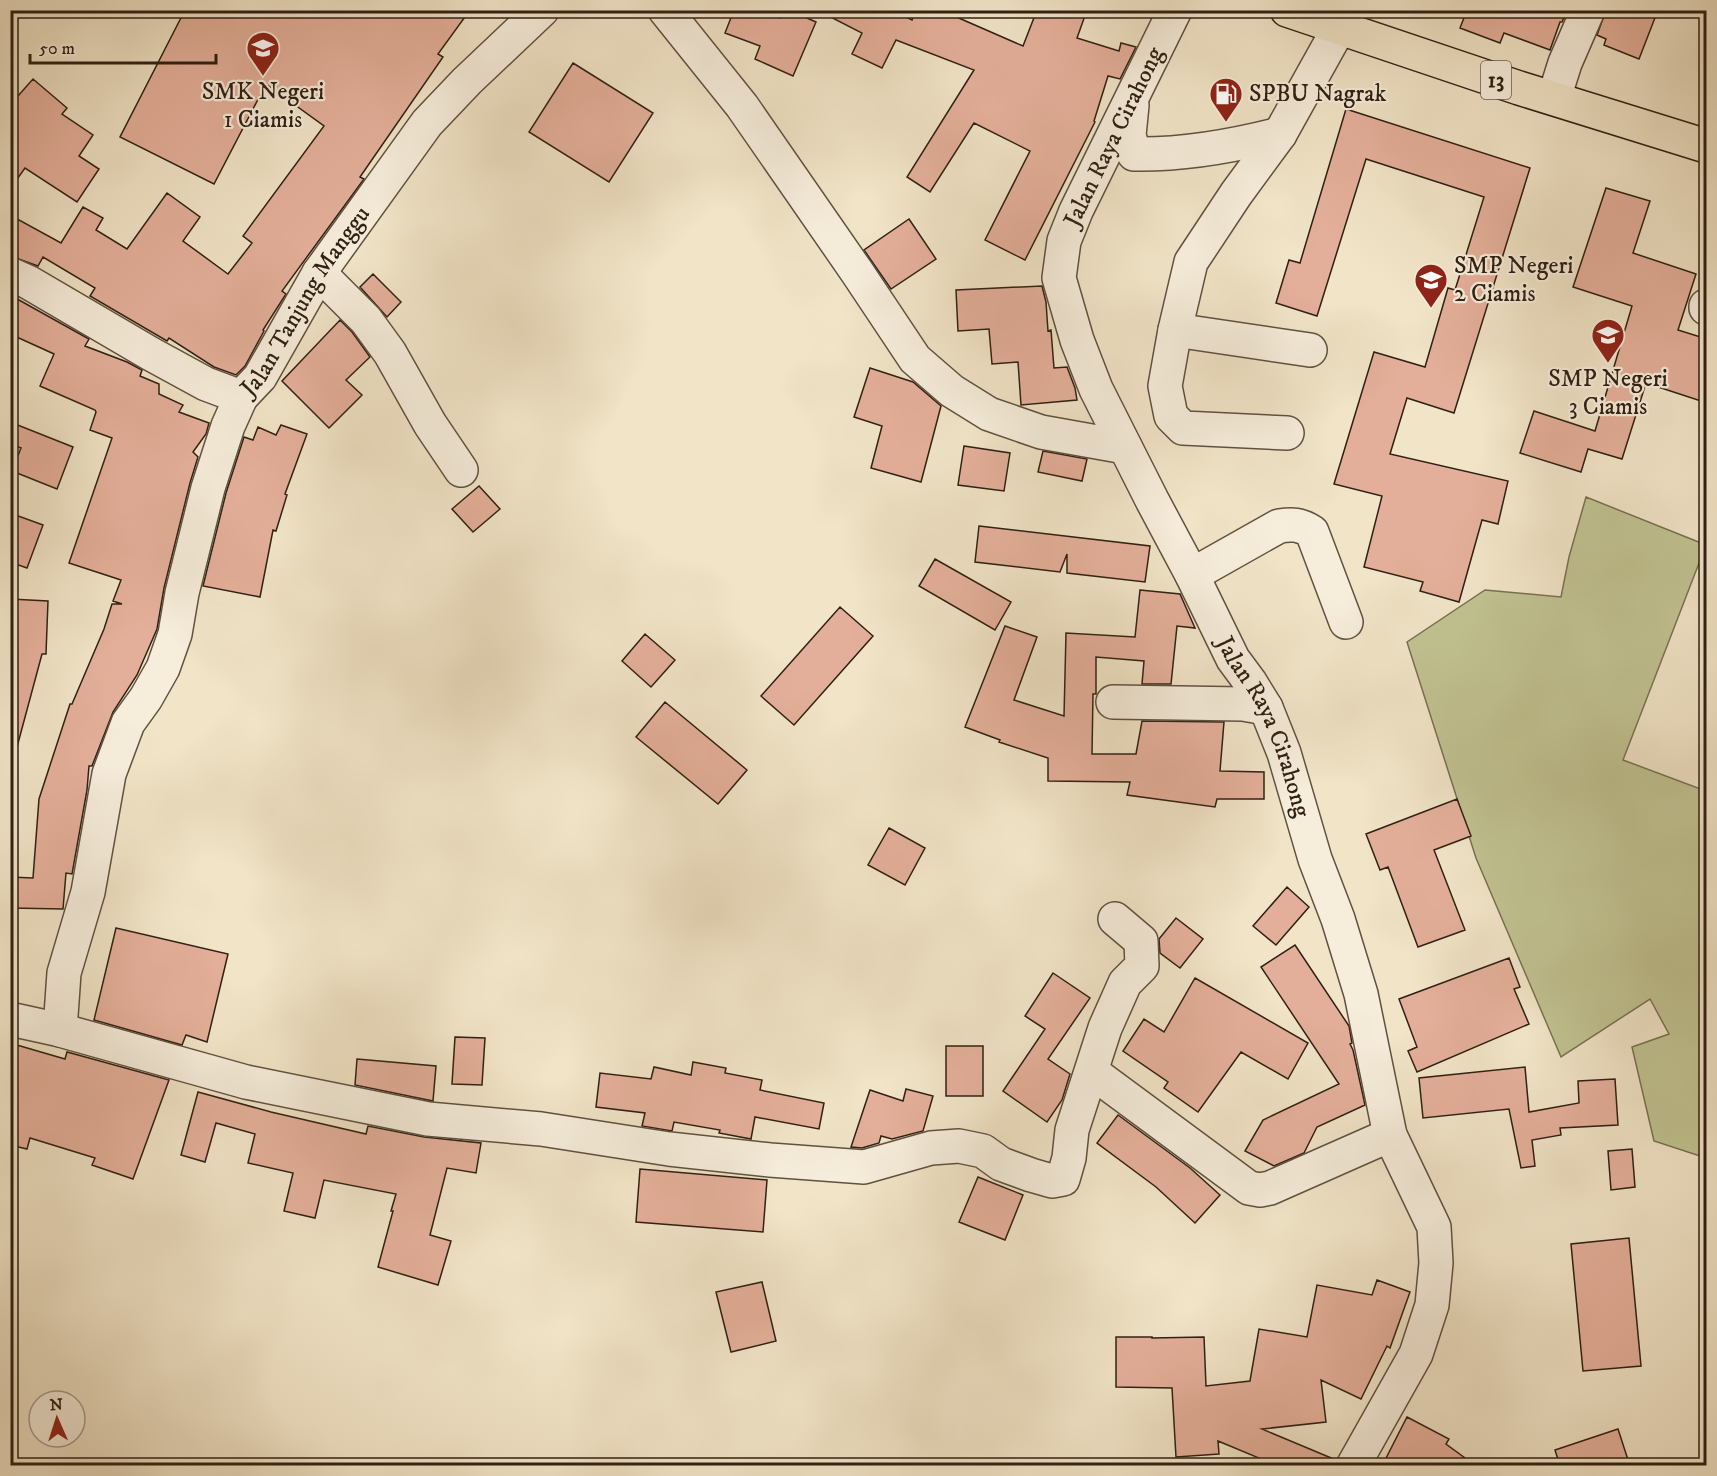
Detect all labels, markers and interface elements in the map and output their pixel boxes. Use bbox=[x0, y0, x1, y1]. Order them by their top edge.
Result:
scale bar bbox=[30, 27, 216, 65]
school or university icon: SMK Negeri 1 Ciamis bbox=[245, 30, 281, 77]
text: 50 m bbox=[39, 38, 75, 60]
street label: Jalan Raya Cirahong bbox=[1057, 42, 1171, 234]
road number: 13 bbox=[1481, 61, 1511, 99]
fuel station icon: SPBU Nagrak bbox=[1208, 76, 1244, 123]
place label: SMK Negeri 1 Ciamis bbox=[202, 77, 324, 135]
place label: SPBU Nagrak bbox=[1249, 79, 1386, 109]
street label: Jalan Tanjung Manggu bbox=[233, 201, 377, 404]
place label: SMP Negeri 2 Ciamis bbox=[1454, 251, 1574, 309]
school or university icon: SMP Negeri 2 Ciamis bbox=[1413, 262, 1449, 309]
school or university icon: SMP Negeri 3 Ciamis bbox=[1590, 317, 1626, 364]
place label: SMP Negeri 3 Ciamis bbox=[1548, 364, 1668, 422]
street label: Jalan Raya Cirahong bbox=[1209, 630, 1317, 821]
north arrow bbox=[27, 1389, 87, 1449]
text: N bbox=[49, 1395, 63, 1415]

